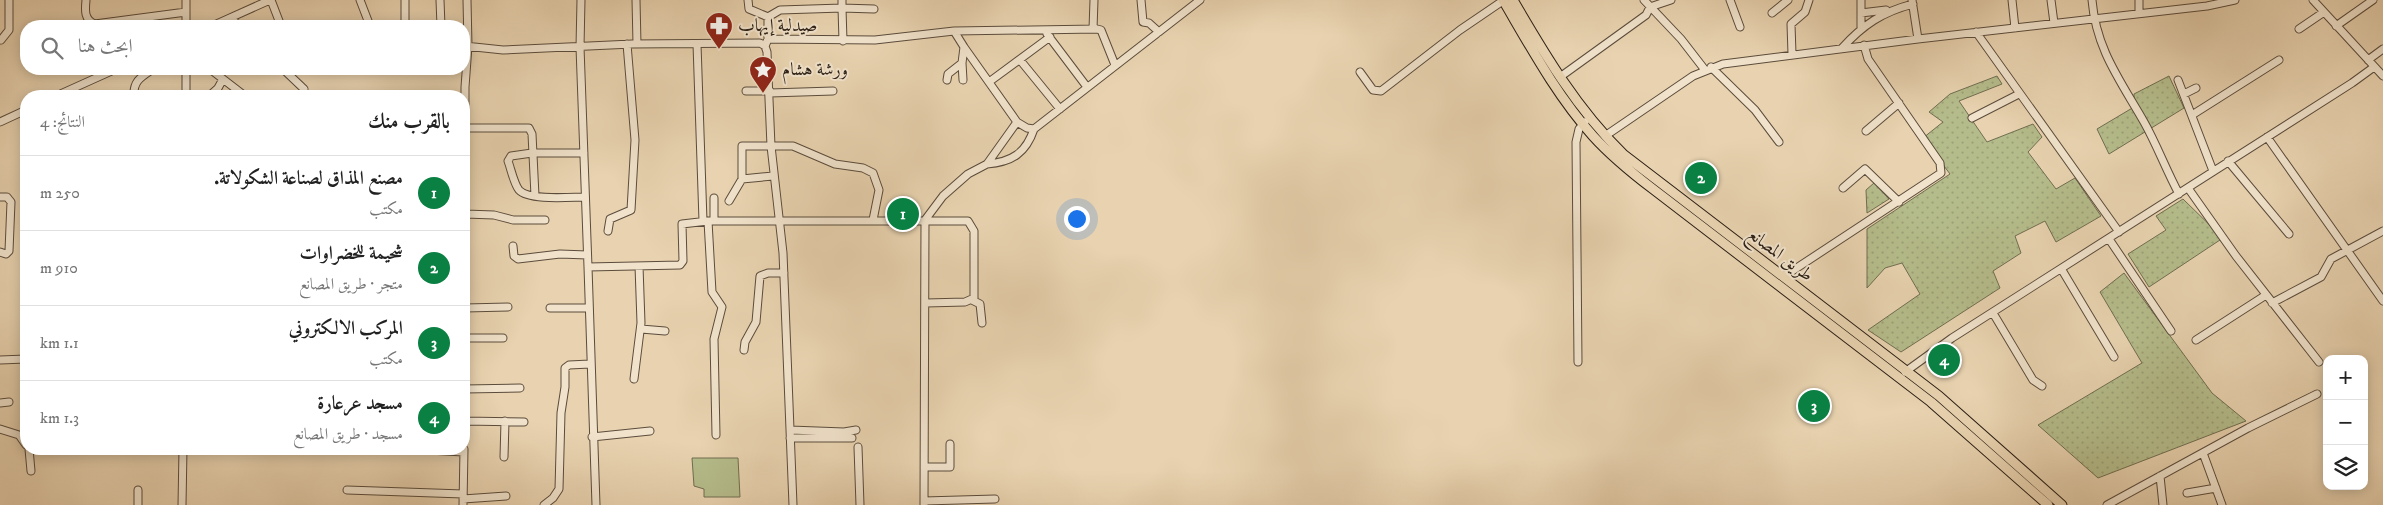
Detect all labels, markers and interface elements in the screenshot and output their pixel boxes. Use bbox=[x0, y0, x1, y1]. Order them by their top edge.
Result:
pharmacy icon: صيدلية إيهاب bbox=[704, 11, 734, 50]
place label: صيدلية إيهاب bbox=[738, 15, 817, 37]
search box bbox=[20, 20, 470, 75]
icon: search bbox=[38, 34, 66, 62]
text: ابحث هنا bbox=[78, 35, 133, 58]
place icon: ورشة هشام bbox=[748, 55, 778, 94]
place label: ورشة هشام bbox=[782, 59, 848, 85]
text: بالقرب منك bbox=[368, 109, 450, 135]
text: النتائج: 4 bbox=[40, 112, 85, 132]
pin: 2 bbox=[1685, 159, 1717, 197]
text: مصنع المذاق لصناعة الشكولاتة. bbox=[215, 167, 403, 190]
text: 250 m bbox=[40, 183, 80, 203]
text: 1 bbox=[431, 183, 437, 203]
pin: 1 bbox=[887, 195, 919, 233]
text: مكتب bbox=[369, 199, 403, 219]
your location bbox=[1064, 206, 1090, 232]
street label: طريق المصانع bbox=[1740, 223, 1817, 290]
text: شحيمة للخضراوات bbox=[299, 242, 403, 265]
text: 910 m bbox=[40, 258, 78, 278]
text: 2 bbox=[430, 258, 438, 278]
text: متجر · طريق المصانع bbox=[299, 274, 403, 294]
text: المركب الالكتروني bbox=[289, 317, 403, 340]
text: 1.1 km bbox=[40, 333, 79, 353]
text: 3 bbox=[431, 333, 437, 353]
pin: 4 bbox=[1928, 341, 1960, 379]
text: مكتب bbox=[369, 349, 403, 369]
map controls bbox=[2323, 355, 2368, 490]
button: + bbox=[2323, 355, 2368, 400]
pin: 3 bbox=[1798, 387, 1830, 425]
text: مسجد عرعارة bbox=[317, 392, 403, 415]
button: − bbox=[2323, 400, 2368, 445]
text: 1.3 km bbox=[40, 408, 79, 428]
text: 4 bbox=[429, 408, 439, 428]
text: مسجد · طريق المصانع bbox=[293, 424, 403, 444]
button: layers bbox=[2323, 445, 2368, 490]

